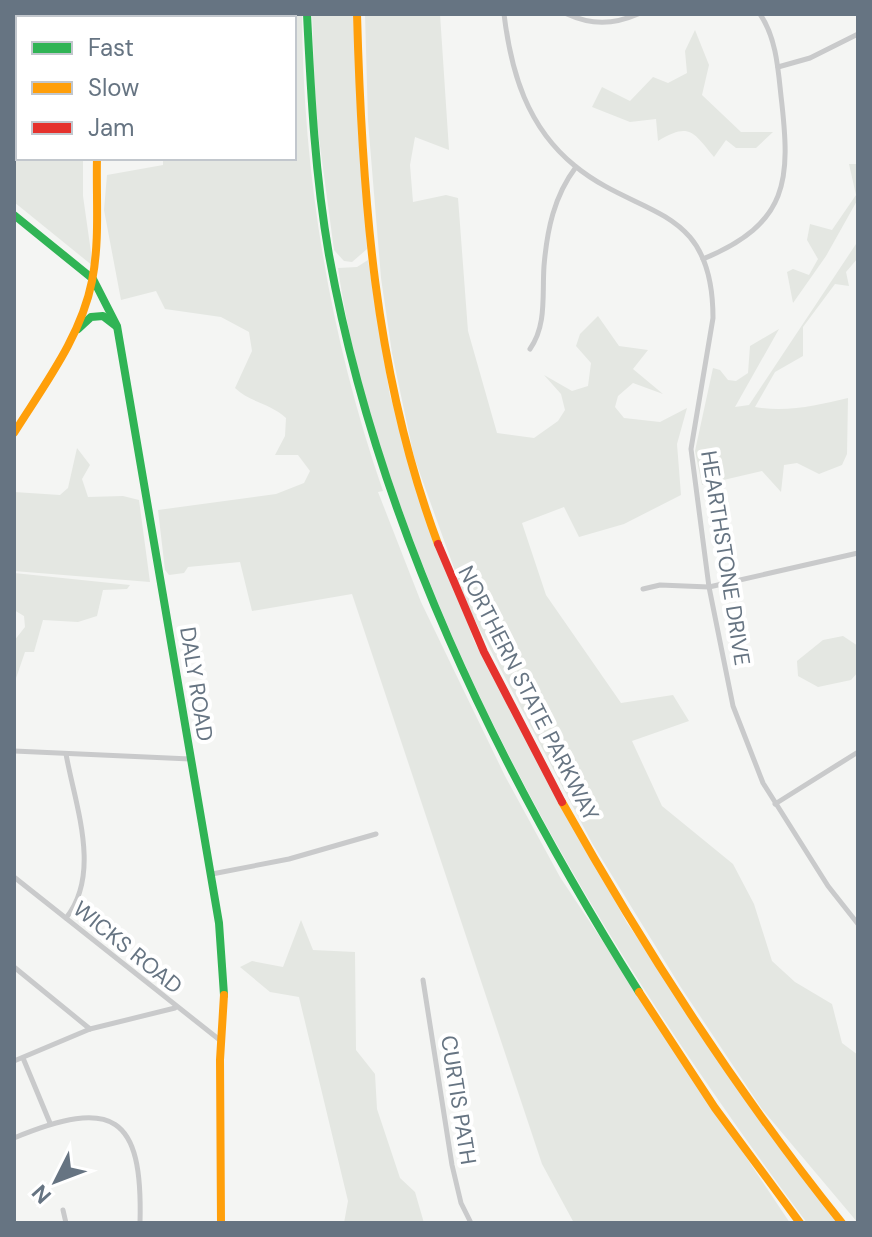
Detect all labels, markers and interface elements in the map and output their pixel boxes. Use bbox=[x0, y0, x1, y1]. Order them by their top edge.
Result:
legend bbox=[16, 16, 296, 160]
text: Fast bbox=[88, 32, 134, 63]
text: Slow bbox=[88, 72, 139, 103]
text: Jam bbox=[88, 112, 134, 143]
street label: HEARTHSTONE DRIVE bbox=[694, 448, 757, 668]
street label: NORTHERN STATE PARKWAY bbox=[452, 561, 606, 826]
street label: DALY ROAD bbox=[173, 625, 220, 743]
street label: WICKS ROAD bbox=[67, 894, 188, 1000]
street label: CURTIS PATH bbox=[434, 1033, 483, 1167]
north arrow bbox=[16, 1141, 96, 1221]
text: N bbox=[25, 1178, 58, 1210]

